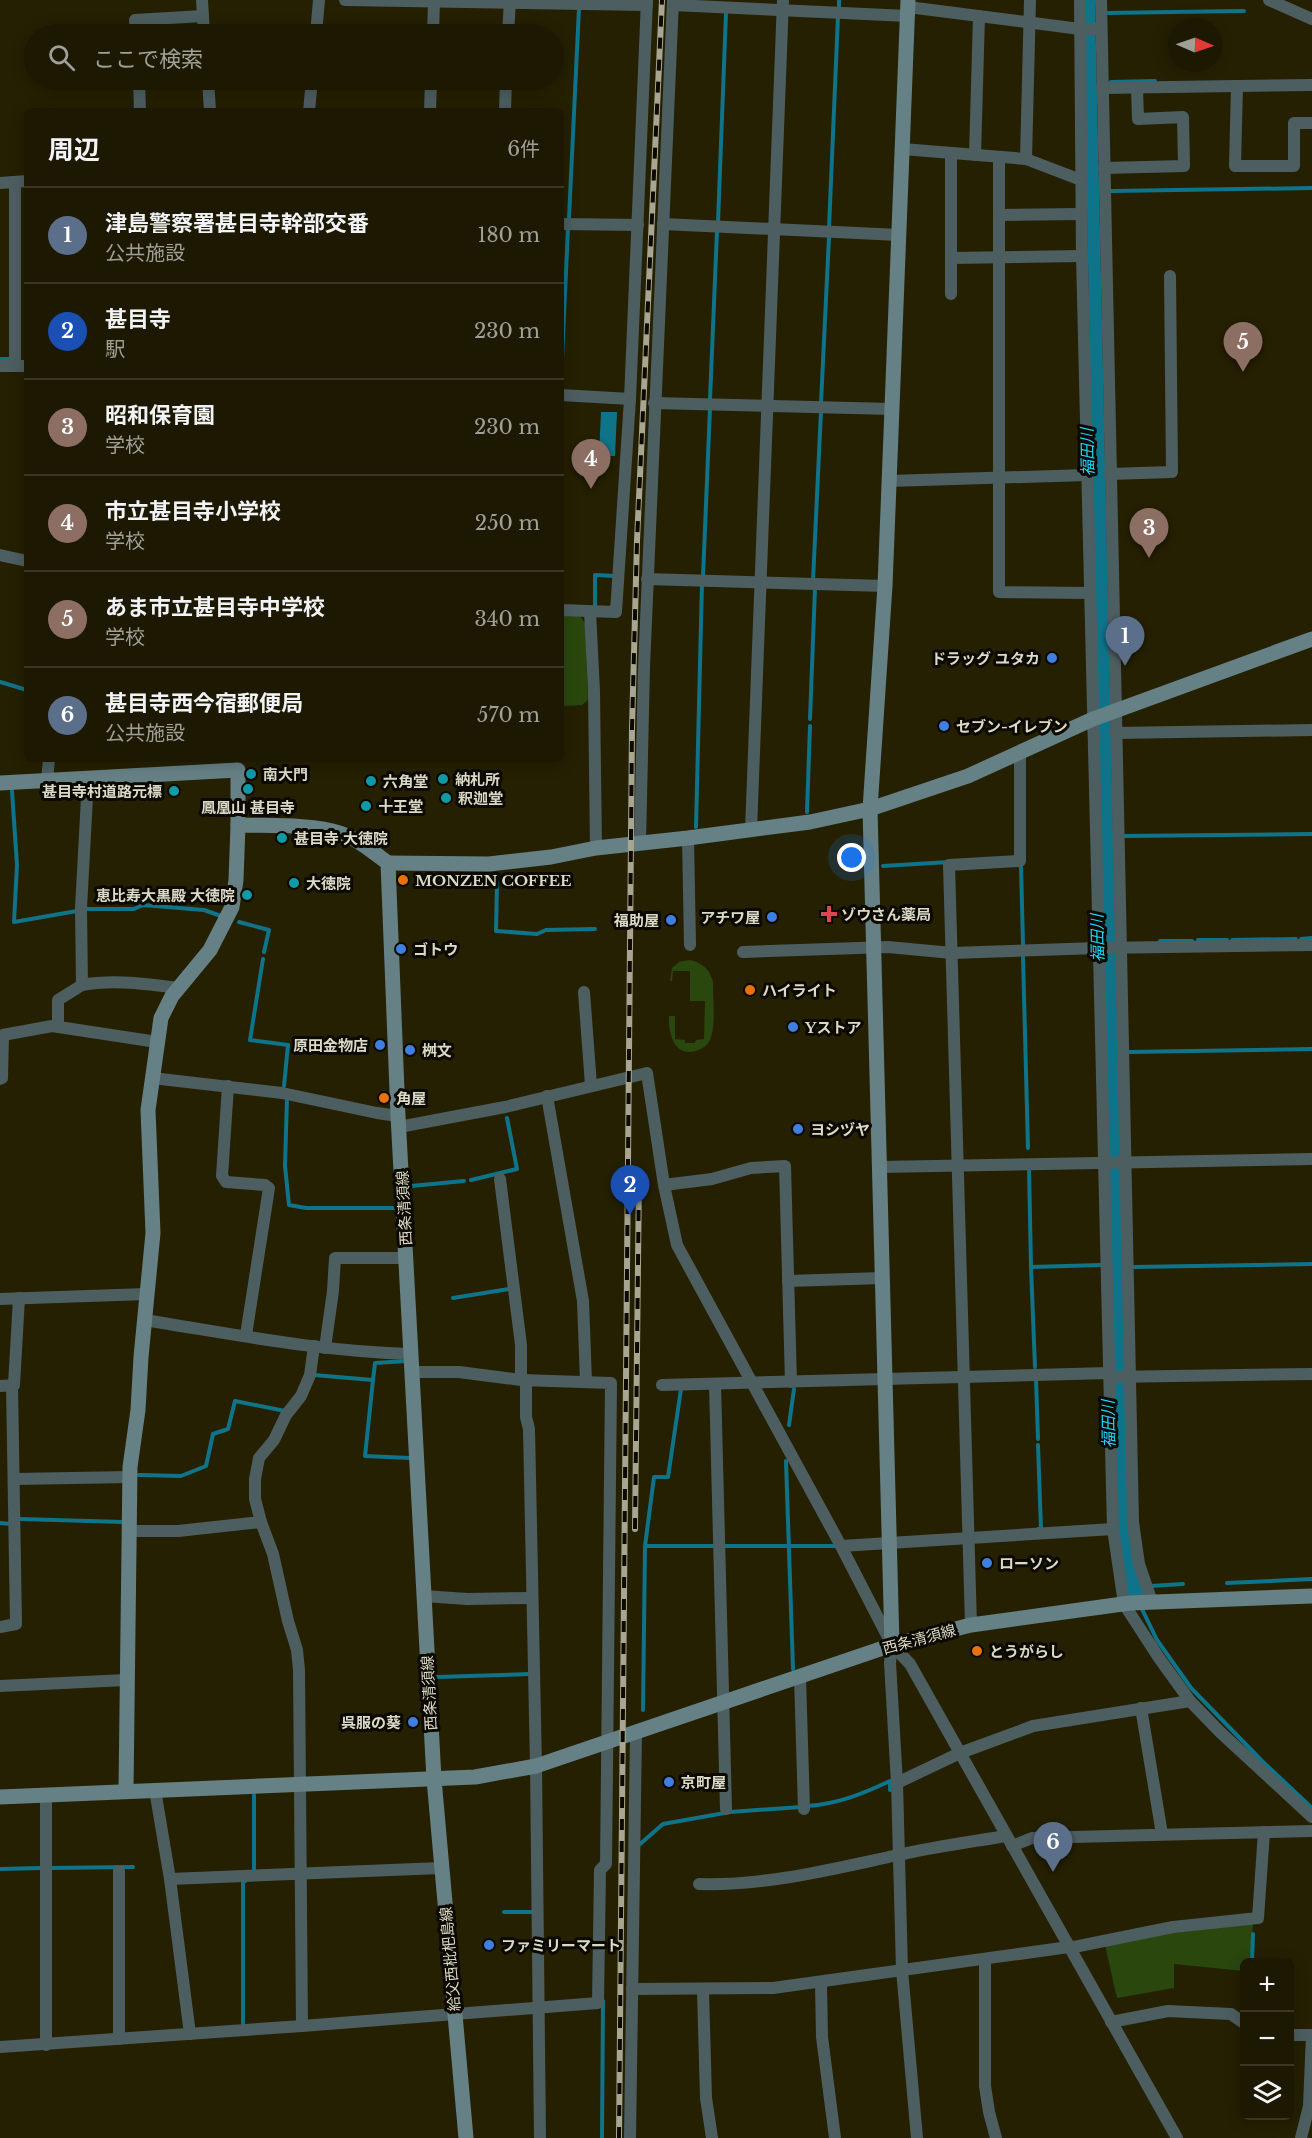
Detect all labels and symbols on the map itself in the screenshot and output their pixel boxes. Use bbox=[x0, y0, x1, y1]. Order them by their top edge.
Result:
north arrow bbox=[1168, 18, 1222, 72]
pin: 5 bbox=[1224, 322, 1262, 372]
water label: 福田川 bbox=[1077, 426, 1097, 476]
pin: 4 bbox=[572, 440, 610, 489]
pin: 3 bbox=[1130, 508, 1168, 558]
pin: 1 bbox=[1106, 616, 1144, 666]
place label: ドラッグ ユタカ bbox=[931, 649, 1040, 668]
marker: ドラッグ ユタカ bbox=[1045, 651, 1059, 665]
place label: セブン-イレブン bbox=[956, 717, 1068, 736]
marker: セブン-イレブン bbox=[937, 719, 951, 733]
place label: 南大門 bbox=[263, 765, 308, 784]
marker: 南大門 bbox=[244, 767, 258, 781]
place label: 納札所 bbox=[455, 770, 500, 789]
place label: 六角堂 bbox=[383, 772, 428, 791]
marker: 納札所 bbox=[436, 772, 450, 786]
marker: 六角堂 bbox=[364, 774, 378, 788]
place label: 甚目寺村道路元標 bbox=[42, 782, 162, 801]
marker: 鳳凰山 甚目寺 bbox=[241, 782, 255, 796]
marker: 甚目寺村道路元標 bbox=[167, 784, 181, 798]
place label: 釈迦堂 bbox=[458, 789, 503, 808]
marker: 釈迦堂 bbox=[439, 791, 453, 805]
place label: 十王堂 bbox=[378, 797, 423, 816]
place label: 鳳凰山 甚目寺 bbox=[201, 798, 295, 817]
marker: 十王堂 bbox=[359, 799, 373, 813]
place label: 甚目寺 大徳院 bbox=[294, 829, 388, 848]
marker: 甚目寺 大徳院 bbox=[275, 831, 289, 845]
your location bbox=[837, 843, 866, 872]
place label: MONZEN COFFEE bbox=[415, 871, 571, 890]
marker: MONZEN COFFEE bbox=[396, 873, 410, 887]
place label: 大徳院 bbox=[306, 874, 351, 893]
marker: 大徳院 bbox=[287, 876, 301, 890]
place label: 恵比寿大黒殿 大徳院 bbox=[96, 886, 235, 905]
marker: 恵比寿大黒殿 大徳院 bbox=[240, 888, 254, 902]
place label: ゾウさん薬局 bbox=[841, 905, 931, 924]
marker: ゾウさん薬局 bbox=[822, 907, 836, 921]
place label: アチワ屋 bbox=[700, 908, 760, 927]
marker: アチワ屋 bbox=[765, 910, 779, 924]
place label: 福助屋 bbox=[613, 911, 659, 930]
water label: 福田川 bbox=[1087, 912, 1107, 962]
marker: 福助屋 bbox=[664, 913, 678, 927]
place label: ゴトウ bbox=[413, 940, 458, 959]
marker: ゴトウ bbox=[394, 942, 408, 956]
place label: ハイライト bbox=[762, 981, 837, 1000]
marker: ハイライト bbox=[743, 983, 757, 997]
place label: Yストア bbox=[804, 1018, 861, 1037]
marker: Yストア bbox=[786, 1020, 800, 1034]
place label: 原田金物店 bbox=[293, 1036, 368, 1055]
marker: 原田金物店 bbox=[373, 1038, 387, 1052]
place label: 桝文 bbox=[422, 1041, 452, 1060]
marker: 桝文 bbox=[403, 1043, 417, 1057]
place label: 角屋 bbox=[396, 1089, 426, 1108]
marker: 角屋 bbox=[377, 1091, 391, 1105]
place label: ヨシヅヤ bbox=[810, 1120, 870, 1139]
marker: ヨシヅヤ bbox=[791, 1122, 805, 1136]
pin: 2 bbox=[610, 1166, 650, 1215]
street label: 西条清須線 bbox=[393, 1170, 415, 1246]
water label: 福田川 bbox=[1098, 1398, 1118, 1448]
place label: ローソン bbox=[999, 1554, 1059, 1573]
marker: ローソン bbox=[980, 1556, 994, 1570]
street label: 西条清須線 bbox=[880, 1620, 958, 1658]
place label: とうがらし bbox=[989, 1642, 1064, 1661]
marker: とうがらし bbox=[970, 1644, 984, 1658]
street label: 西条清須線 bbox=[418, 1655, 440, 1731]
place label: 呉服の葵 bbox=[341, 1713, 401, 1732]
marker: 呉服の葵 bbox=[406, 1715, 420, 1729]
place label: 京町屋 bbox=[681, 1773, 726, 1792]
marker: 京町屋 bbox=[662, 1775, 676, 1789]
pin: 6 bbox=[1034, 1822, 1072, 1872]
street label: 給父西枇杷島線 bbox=[436, 1906, 464, 2012]
place label: ファミリーマート bbox=[501, 1936, 621, 1955]
marker: ファミリーマート bbox=[482, 1938, 496, 1952]

